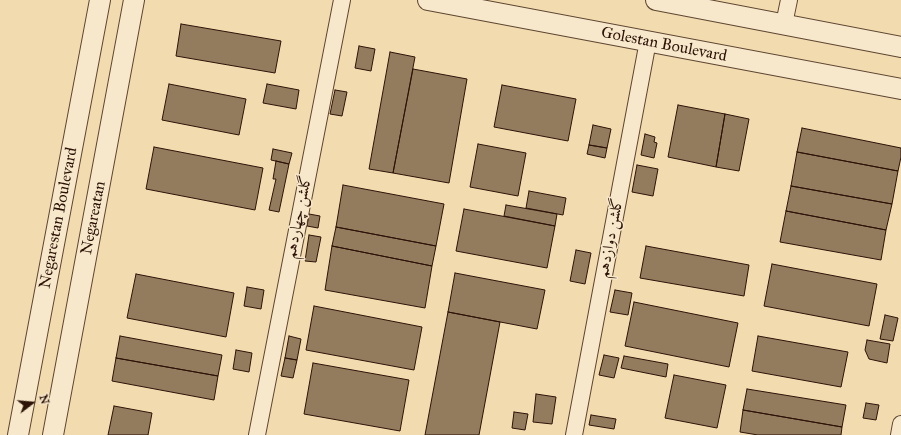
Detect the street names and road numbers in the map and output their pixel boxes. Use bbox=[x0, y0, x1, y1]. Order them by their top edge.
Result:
street label: Golestan Boulevard bbox=[600, 23, 728, 67]
street label: Negarestan Boulevard bbox=[36, 146, 82, 290]
street label: گلشن چهاردهم bbox=[282, 174, 316, 260]
street label: Negareatan bbox=[77, 180, 111, 256]
street label: گلشن دوازدهم bbox=[594, 196, 628, 280]

